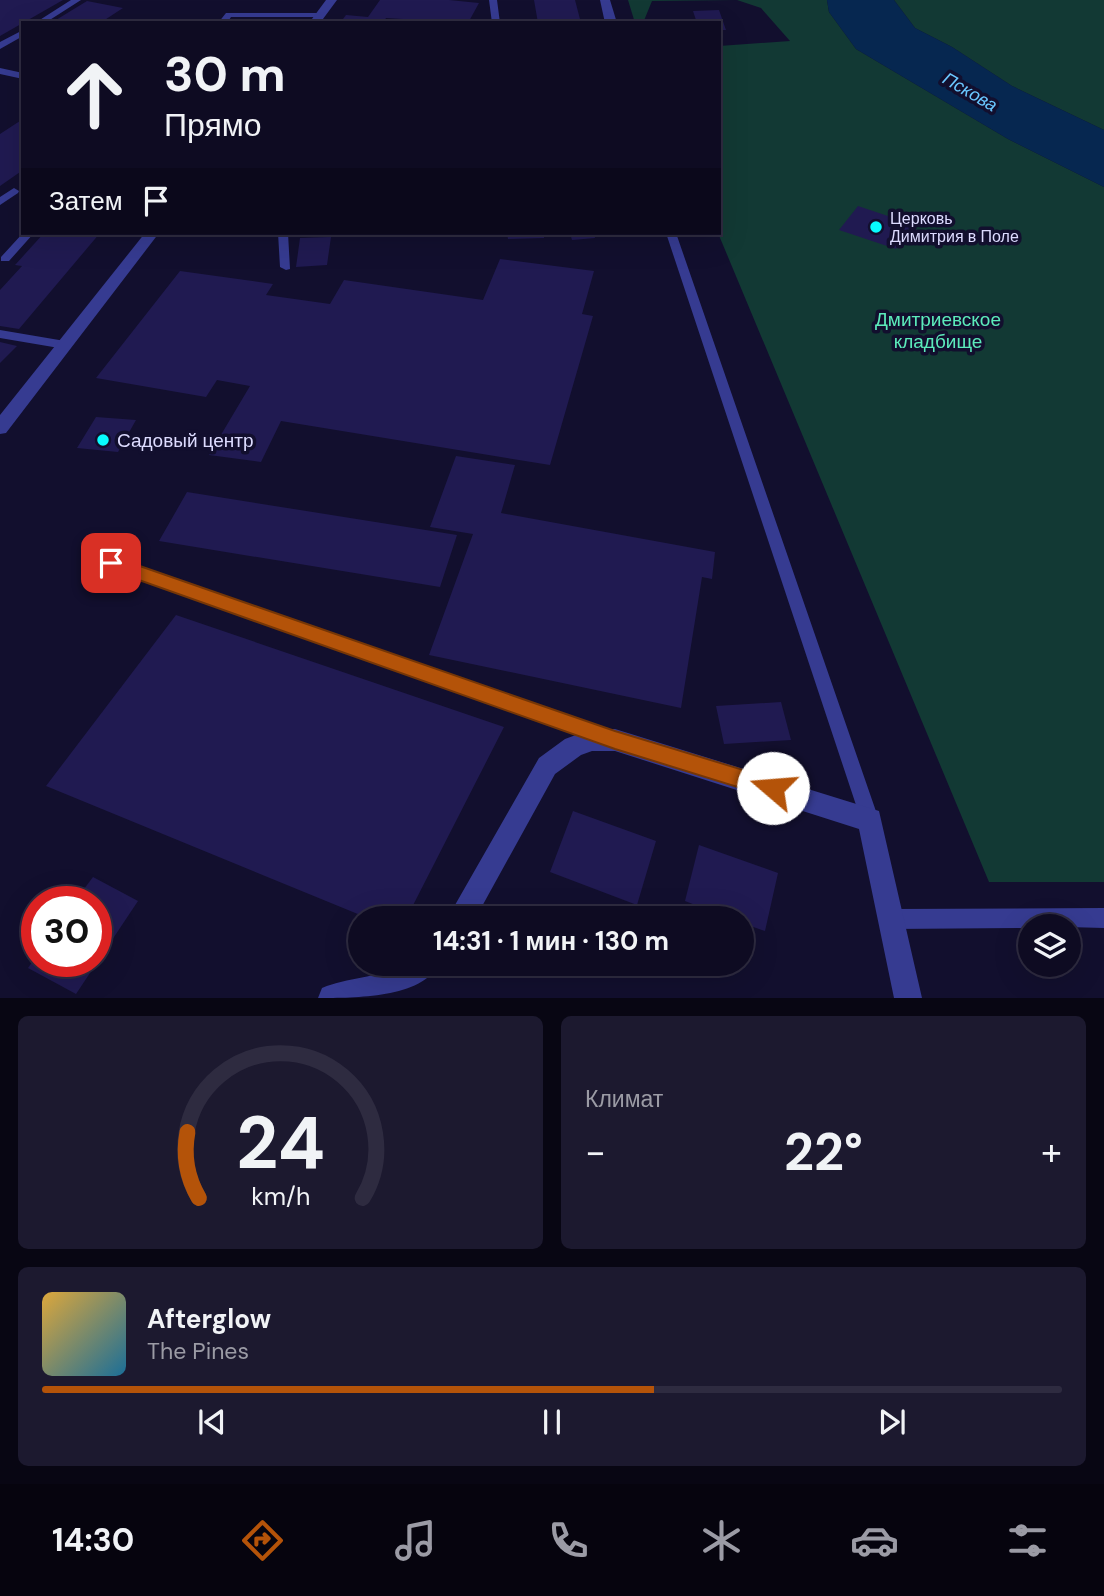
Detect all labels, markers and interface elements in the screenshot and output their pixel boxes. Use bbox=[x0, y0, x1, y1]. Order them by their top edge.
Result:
text: 30 m bbox=[164, 42, 286, 106]
icon: ahead bbox=[49, 49, 140, 140]
water label: Пскова bbox=[938, 67, 1002, 117]
text: Прямо bbox=[164, 104, 262, 146]
icon: arrive bbox=[137, 182, 175, 220]
text: Затем bbox=[49, 184, 123, 218]
place label: Церковь Димитрия в Поле bbox=[890, 208, 1019, 247]
marker: Церковь Димитрия в Поле bbox=[868, 219, 884, 235]
park label: Дмитриевское кладбище bbox=[875, 307, 1001, 354]
place label: Садовый центр bbox=[117, 428, 254, 453]
marker: Садовый центр bbox=[95, 432, 111, 448]
pin bbox=[81, 533, 141, 593]
icon: arrive bbox=[92, 544, 130, 582]
position arrow bbox=[736, 751, 810, 825]
speed limit sign: 30 bbox=[21, 886, 112, 977]
map controls bbox=[1018, 914, 1081, 977]
button: layers bbox=[1018, 914, 1081, 977]
text: 14:31 · 1 мин · 130 m bbox=[433, 924, 669, 958]
text: Климат bbox=[585, 1084, 663, 1114]
text: 24 bbox=[236, 1097, 325, 1192]
text: 22° bbox=[784, 1118, 863, 1186]
text: − bbox=[585, 1127, 606, 1177]
text: + bbox=[1041, 1127, 1062, 1177]
text: km/h bbox=[251, 1180, 310, 1213]
text: Afterglow bbox=[147, 1302, 271, 1336]
text: The Pines bbox=[147, 1336, 249, 1366]
icon: previous bbox=[193, 1403, 231, 1441]
icon: pause bbox=[533, 1403, 571, 1441]
icon: next bbox=[873, 1403, 911, 1441]
icon: directions bbox=[238, 1516, 287, 1565]
icon: music bbox=[391, 1516, 440, 1565]
icon: phone bbox=[544, 1516, 593, 1565]
icon: climate bbox=[697, 1516, 746, 1565]
icon: car bbox=[850, 1516, 899, 1565]
icon: filters bbox=[1003, 1516, 1052, 1565]
text: 14:30 bbox=[52, 1519, 134, 1561]

